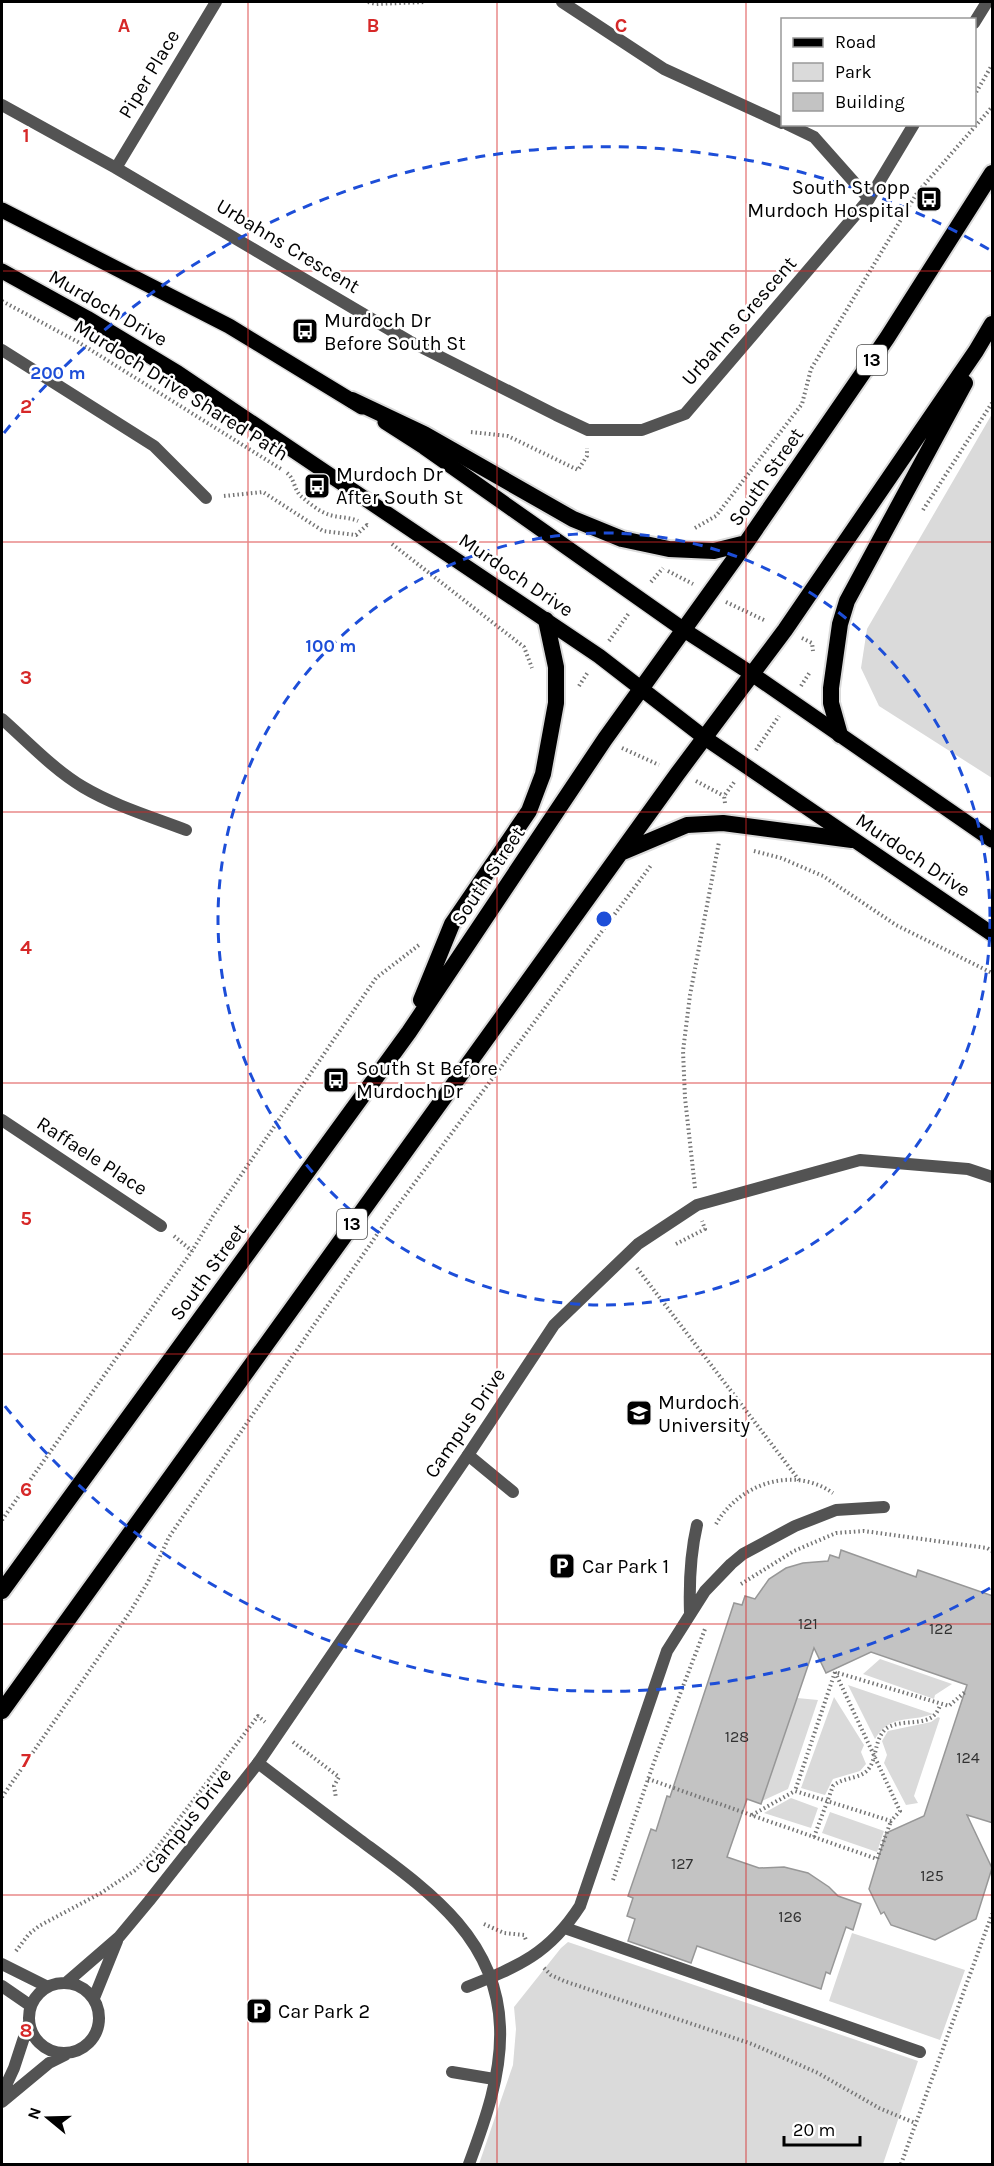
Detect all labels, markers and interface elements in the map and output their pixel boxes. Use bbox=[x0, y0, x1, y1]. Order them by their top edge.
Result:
text: A bbox=[118, 14, 131, 37]
text: B bbox=[367, 14, 379, 37]
text: C bbox=[615, 14, 627, 37]
legend bbox=[781, 18, 976, 126]
street label: Piper Place bbox=[114, 26, 184, 122]
text: Road bbox=[835, 31, 876, 53]
text: Park bbox=[835, 61, 872, 83]
text: Building bbox=[835, 91, 905, 113]
text: 1 bbox=[22, 124, 30, 147]
place label: South St opp Murdoch Hospital bbox=[747, 176, 910, 222]
bus stop icon: South St opp Murdoch Hospital bbox=[914, 184, 944, 214]
street label: Urbahns Crescent bbox=[212, 194, 364, 298]
street label: Urbahns Crescent bbox=[677, 252, 801, 390]
street label: Murdoch Drive bbox=[45, 265, 171, 351]
place label: Murdoch Dr Before South St bbox=[324, 309, 466, 355]
street label: Murdoch Drive Shared Path bbox=[69, 314, 293, 466]
bus stop icon: Murdoch Dr Before South St bbox=[290, 316, 320, 346]
road number: 13 bbox=[857, 345, 887, 375]
text: 200 m bbox=[30, 362, 86, 384]
text: 2 bbox=[20, 395, 32, 418]
street label: South Street bbox=[724, 423, 808, 530]
place label: Murdoch Dr After South St bbox=[336, 463, 463, 509]
bus stop icon: Murdoch Dr After South St bbox=[302, 471, 332, 501]
street label: Murdoch Drive bbox=[454, 528, 578, 622]
text: 100 m bbox=[306, 635, 356, 657]
text: 3 bbox=[20, 666, 32, 689]
street label: Murdoch Drive bbox=[851, 808, 975, 902]
street label: South Street bbox=[446, 822, 530, 930]
centre of rings bbox=[594, 909, 614, 929]
text: 4 bbox=[20, 936, 32, 959]
place label: South St Before Murdoch Dr bbox=[356, 1057, 498, 1103]
bus stop icon: South St Before Murdoch Dr bbox=[321, 1065, 351, 1095]
street label: Raffaele Place bbox=[32, 1112, 152, 1200]
text: 5 bbox=[20, 1207, 32, 1230]
road number: 13 bbox=[337, 1209, 367, 1239]
street label: South Street bbox=[165, 1219, 251, 1325]
street label: Campus Drive bbox=[420, 1364, 510, 1482]
place label: Murdoch University bbox=[658, 1391, 750, 1437]
school or university icon: Murdoch University bbox=[624, 1398, 654, 1428]
text: 6 bbox=[20, 1478, 32, 1501]
parking icon: Car Park 1 bbox=[547, 1551, 577, 1581]
place label: Car Park 1 bbox=[582, 1555, 669, 1578]
house number: 121 bbox=[798, 1614, 818, 1633]
house number: 122 bbox=[929, 1619, 953, 1638]
house number: 128 bbox=[725, 1727, 749, 1746]
house number: 124 bbox=[956, 1748, 980, 1767]
text: 7 bbox=[21, 1749, 31, 1772]
street label: Campus Drive bbox=[140, 1764, 236, 1878]
house number: 127 bbox=[671, 1854, 694, 1873]
house number: 125 bbox=[920, 1866, 944, 1885]
house number: 126 bbox=[778, 1907, 802, 1926]
parking icon: Car Park 2 bbox=[244, 1996, 274, 2026]
place label: Car Park 2 bbox=[278, 2000, 370, 2023]
text: 8 bbox=[20, 2019, 32, 2042]
north arrow bbox=[18, 2088, 78, 2148]
text: N bbox=[23, 2105, 45, 2122]
scale bar bbox=[784, 2109, 860, 2147]
text: 20 m bbox=[793, 2119, 835, 2141]

